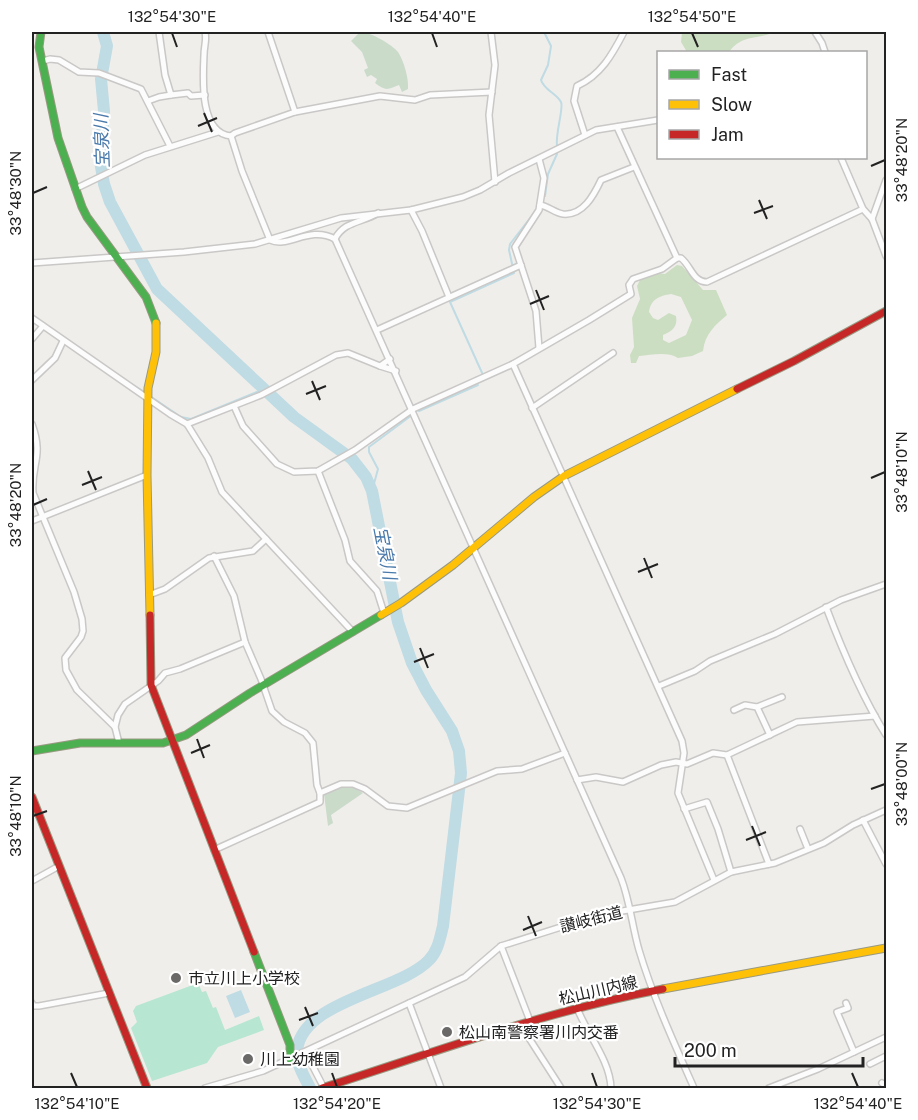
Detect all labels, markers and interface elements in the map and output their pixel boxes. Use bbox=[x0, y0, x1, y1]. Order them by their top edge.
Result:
text: 132°54'30"E bbox=[128, 8, 216, 25]
text: 132°54'40"E bbox=[388, 8, 476, 25]
text: 132°54'50"E bbox=[648, 8, 736, 25]
legend bbox=[657, 51, 867, 159]
text: Fast bbox=[711, 64, 747, 85]
text: Slow bbox=[711, 94, 752, 115]
water label: 宝泉川 bbox=[90, 112, 113, 168]
text: 33°48'20"N bbox=[893, 118, 910, 202]
text: Jam bbox=[711, 124, 744, 145]
text: 33°48'30"N bbox=[7, 151, 24, 235]
text: 33°48'10"N bbox=[893, 431, 910, 513]
text: 33°48'20"N bbox=[7, 463, 24, 547]
water label: 宝泉川 bbox=[370, 524, 401, 583]
text: 33°48'00"N bbox=[893, 742, 910, 826]
text: 33°48'10"N bbox=[7, 775, 24, 857]
street label: 讃岐街道 bbox=[558, 903, 624, 936]
place label: 市立川上小学校 bbox=[188, 969, 300, 988]
marker: 市立川上小学校 bbox=[169, 971, 183, 985]
street label: 松山川内線 bbox=[557, 972, 639, 1009]
place label: 松山南警察署川内交番 bbox=[459, 1023, 619, 1042]
marker: 松山南警察署川内交番 bbox=[440, 1025, 454, 1039]
scale bar bbox=[675, 1030, 862, 1068]
text: 200 m bbox=[684, 1040, 737, 1061]
place label: 川上幼稚園 bbox=[260, 1050, 340, 1069]
marker: 川上幼稚園 bbox=[241, 1052, 255, 1066]
text: 132°54'10"E bbox=[34, 1095, 120, 1112]
text: 132°54'20"E bbox=[293, 1095, 381, 1112]
text: 132°54'30"E bbox=[553, 1095, 641, 1112]
text: 132°54'40"E bbox=[814, 1095, 902, 1112]

